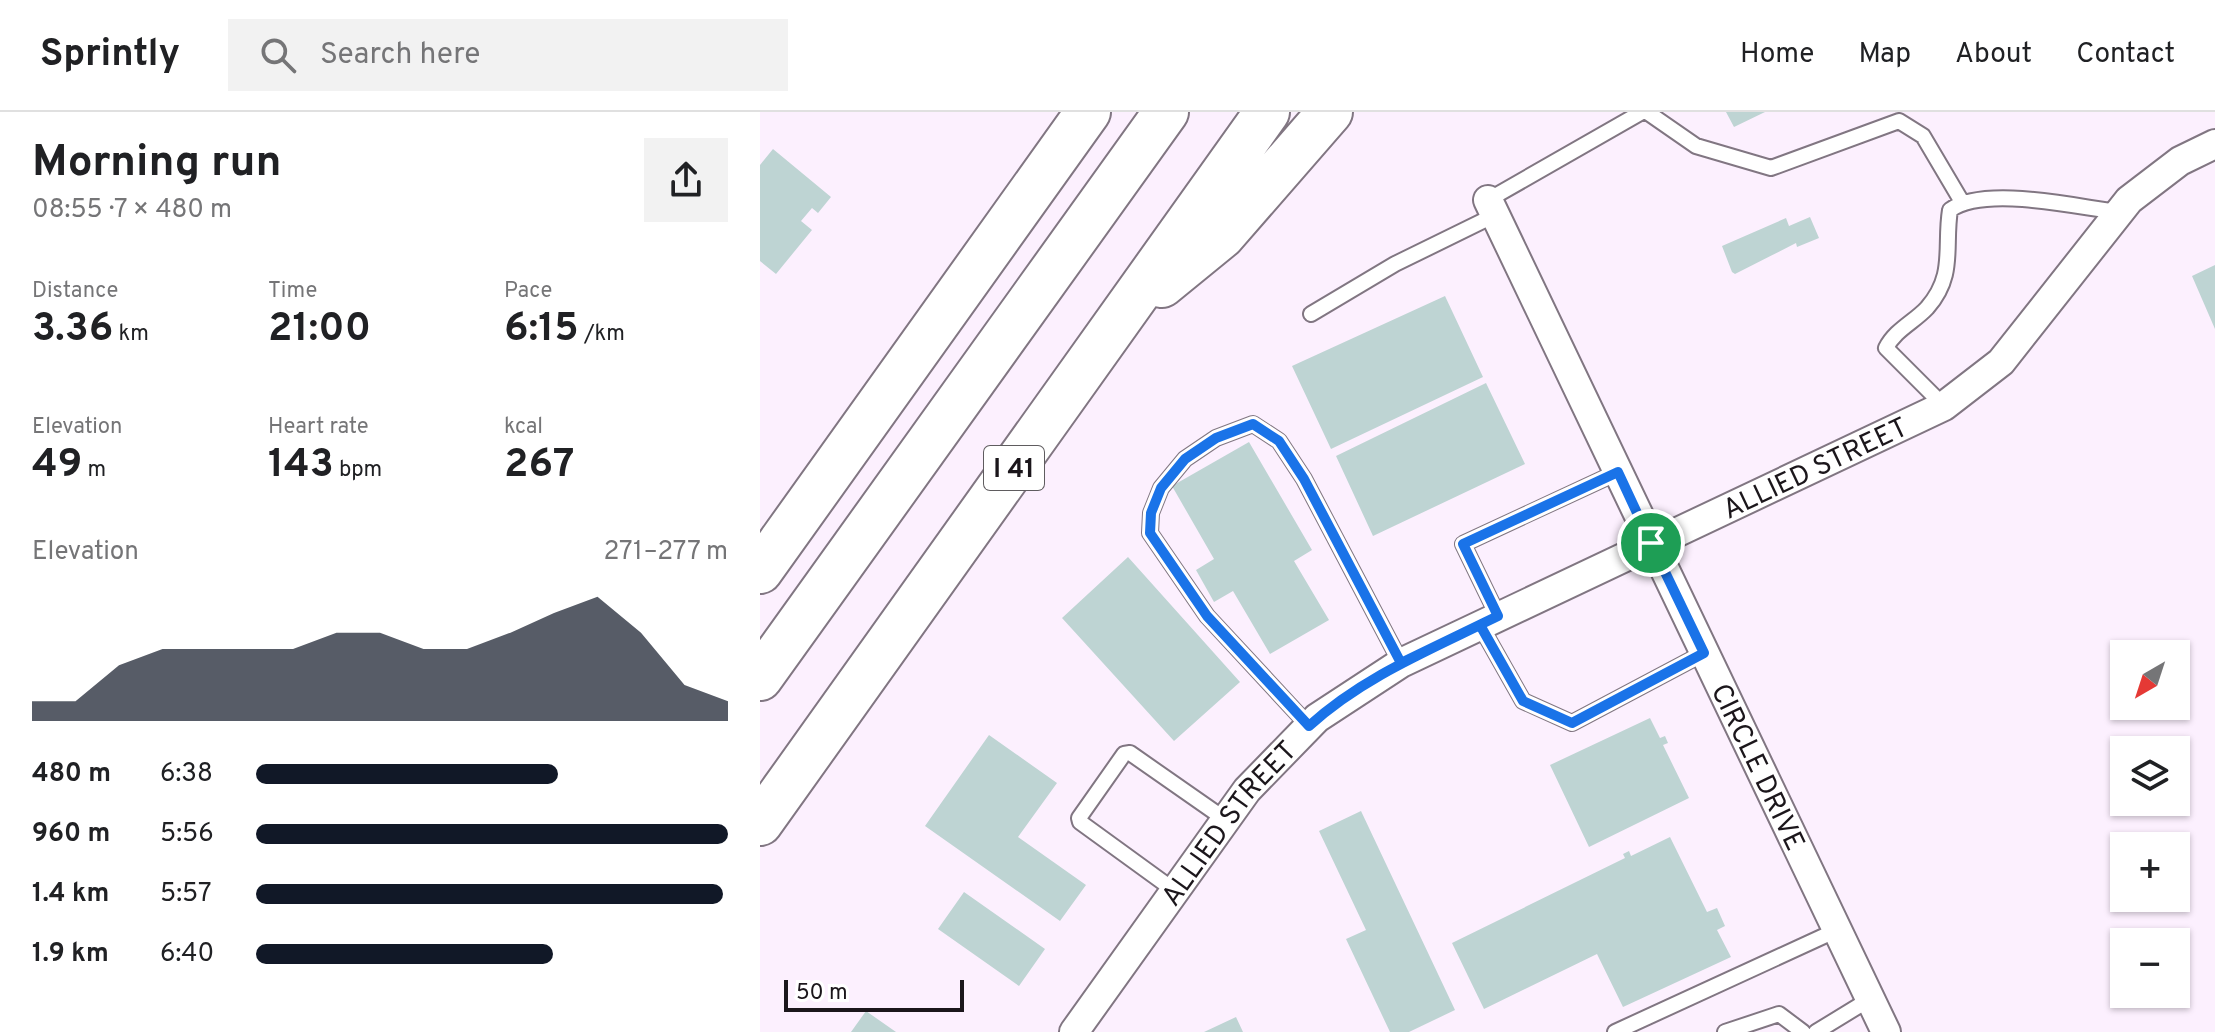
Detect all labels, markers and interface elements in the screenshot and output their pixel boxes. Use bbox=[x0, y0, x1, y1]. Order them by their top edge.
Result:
search box bbox=[228, 19, 788, 91]
text: Sprintly bbox=[40, 31, 180, 80]
icon: search bbox=[256, 33, 300, 77]
text: Search here bbox=[320, 37, 480, 74]
text: Home bbox=[1740, 37, 1814, 73]
text: Map bbox=[1858, 37, 1911, 73]
text: About bbox=[1955, 37, 2032, 73]
text: Contact bbox=[2076, 37, 2175, 73]
text: Morning run bbox=[32, 136, 282, 192]
button: share bbox=[644, 138, 728, 222]
text: 08:55 · 7 × 480 m bbox=[32, 194, 232, 227]
text: Distance bbox=[32, 278, 118, 305]
text: Time bbox=[268, 278, 317, 305]
text: Pace bbox=[504, 278, 552, 305]
text: 3.36 bbox=[32, 305, 113, 355]
text: 21:00 bbox=[268, 305, 371, 355]
text: 6:15 bbox=[504, 305, 579, 355]
text: km bbox=[113, 321, 149, 348]
text: /km bbox=[579, 321, 625, 348]
street label: ALLIED STREET bbox=[1718, 411, 1914, 529]
text: Elevation bbox=[32, 414, 122, 441]
text: Heart rate bbox=[268, 414, 369, 441]
text: kcal bbox=[504, 414, 543, 441]
text: 49 bbox=[32, 441, 82, 491]
text: 143 bbox=[268, 441, 334, 491]
text: 267 bbox=[504, 441, 575, 491]
road number: I 41 bbox=[984, 446, 1044, 490]
text: m bbox=[82, 457, 106, 484]
text: bpm bbox=[334, 457, 382, 484]
pin bbox=[1617, 509, 1685, 577]
icon: arrive bbox=[1629, 521, 1673, 565]
text: Elevation bbox=[32, 536, 139, 569]
text: 271–277 m bbox=[603, 536, 728, 569]
north arrow bbox=[2110, 640, 2190, 720]
map controls bbox=[2110, 640, 2190, 1008]
street label: CIRCLE DRIVE bbox=[1701, 678, 1812, 857]
street label: ALLIED STREET bbox=[1155, 734, 1306, 914]
button: layers bbox=[2110, 736, 2190, 816]
text: 480 m bbox=[32, 758, 111, 791]
text: 6:38 bbox=[160, 758, 213, 791]
text: 960 m bbox=[32, 818, 110, 851]
text: 5:56 bbox=[160, 818, 214, 851]
button: + bbox=[2110, 832, 2190, 912]
text: 1.4 km bbox=[32, 878, 109, 911]
text: 5:57 bbox=[160, 878, 211, 911]
button: − bbox=[2110, 928, 2190, 1008]
text: 1.9 km bbox=[32, 938, 109, 971]
text: 6:40 bbox=[160, 938, 214, 971]
scale bar bbox=[784, 976, 964, 1012]
text: 50 m bbox=[796, 980, 848, 1007]

